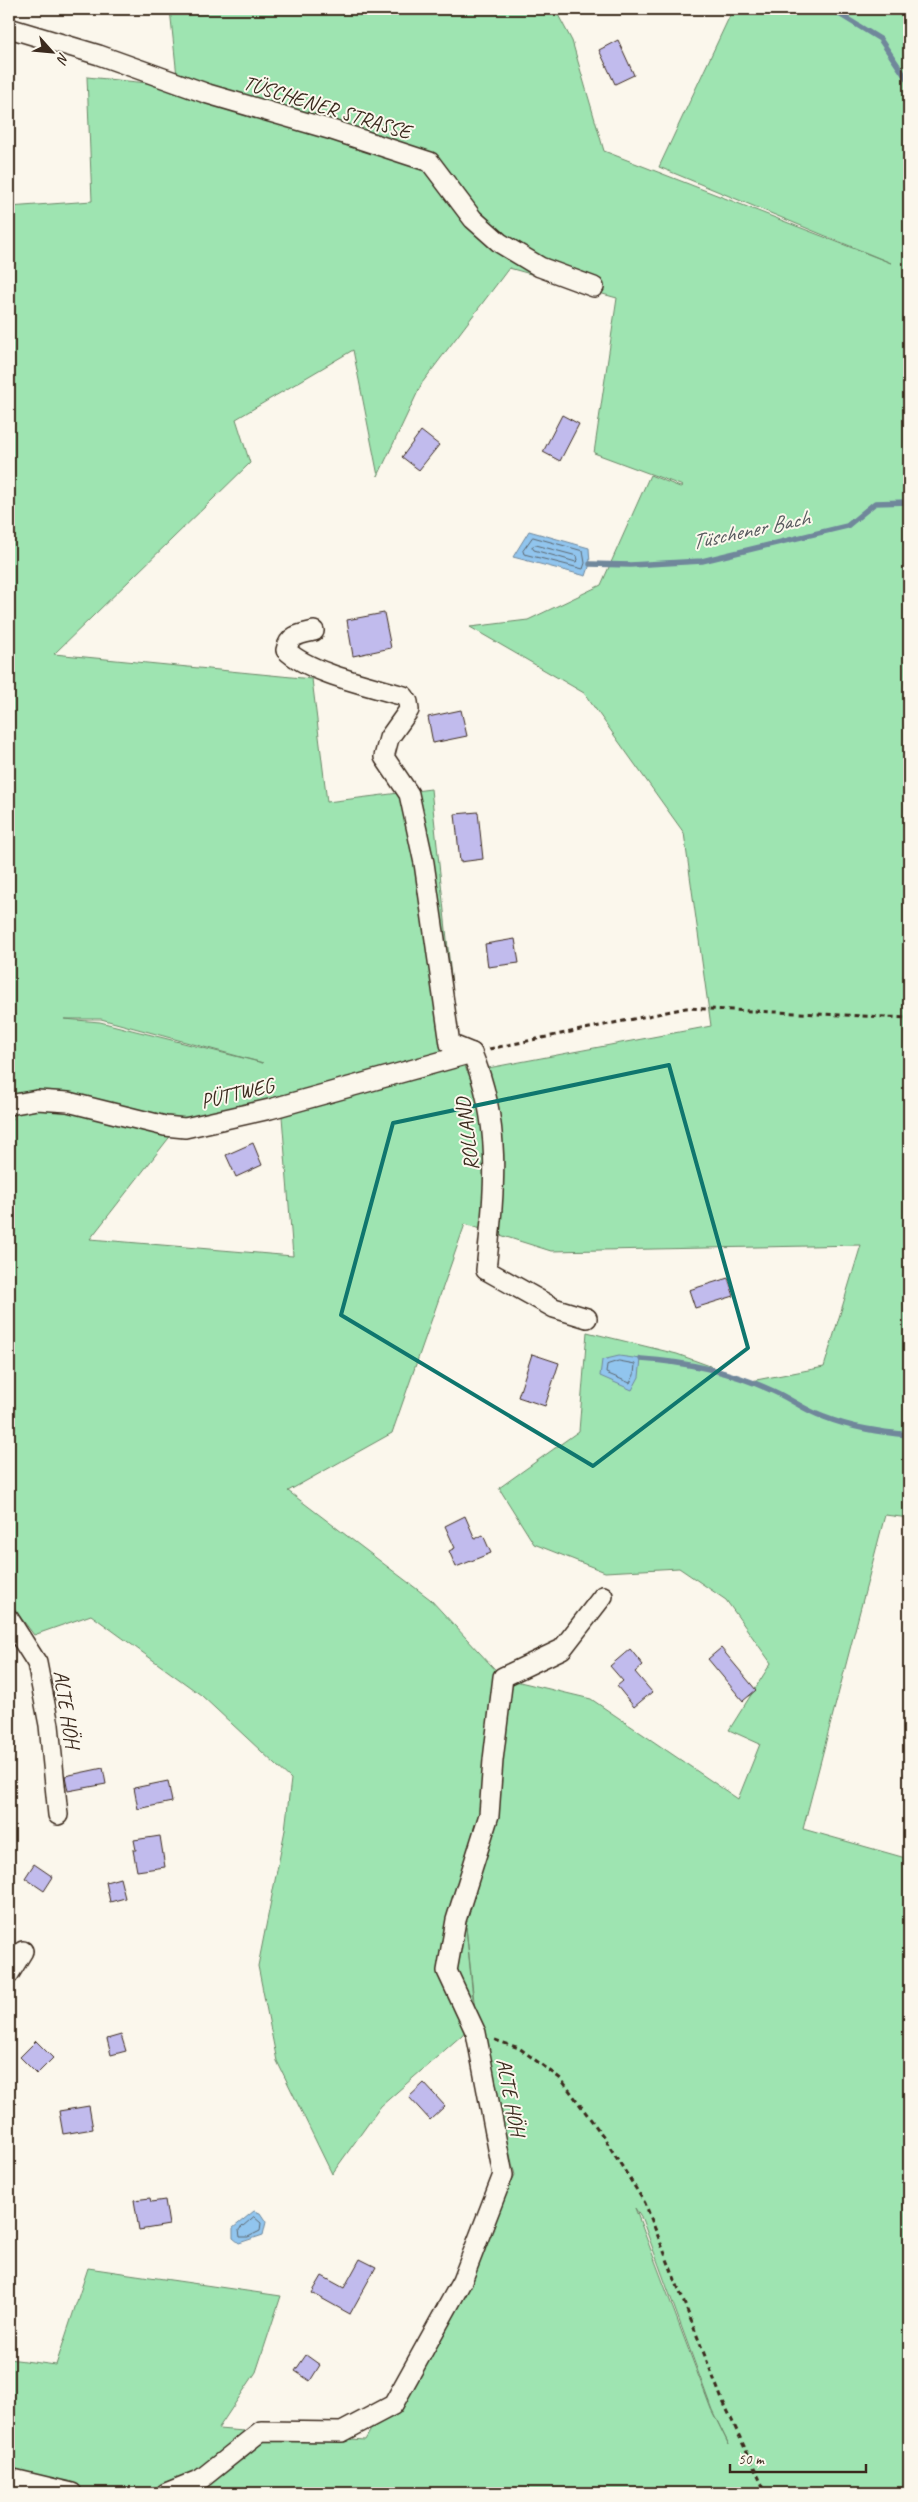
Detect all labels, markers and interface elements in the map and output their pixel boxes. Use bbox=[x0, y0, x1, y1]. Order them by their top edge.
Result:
north arrow bbox=[28, 28, 78, 78]
text: N bbox=[53, 50, 73, 67]
street label: TÜSCHENER STRASSE bbox=[240, 69, 417, 146]
water label: Tüschener Bach bbox=[689, 503, 813, 556]
street label: PÜTTWEG bbox=[198, 1071, 279, 1114]
street label: ROLLAND bbox=[449, 1094, 484, 1172]
street label: ALTE HÖH bbox=[48, 1668, 86, 1753]
street label: ALTE HÖH bbox=[491, 2056, 532, 2141]
scale bar bbox=[730, 2442, 867, 2474]
text: 50 m bbox=[738, 2450, 765, 2469]

